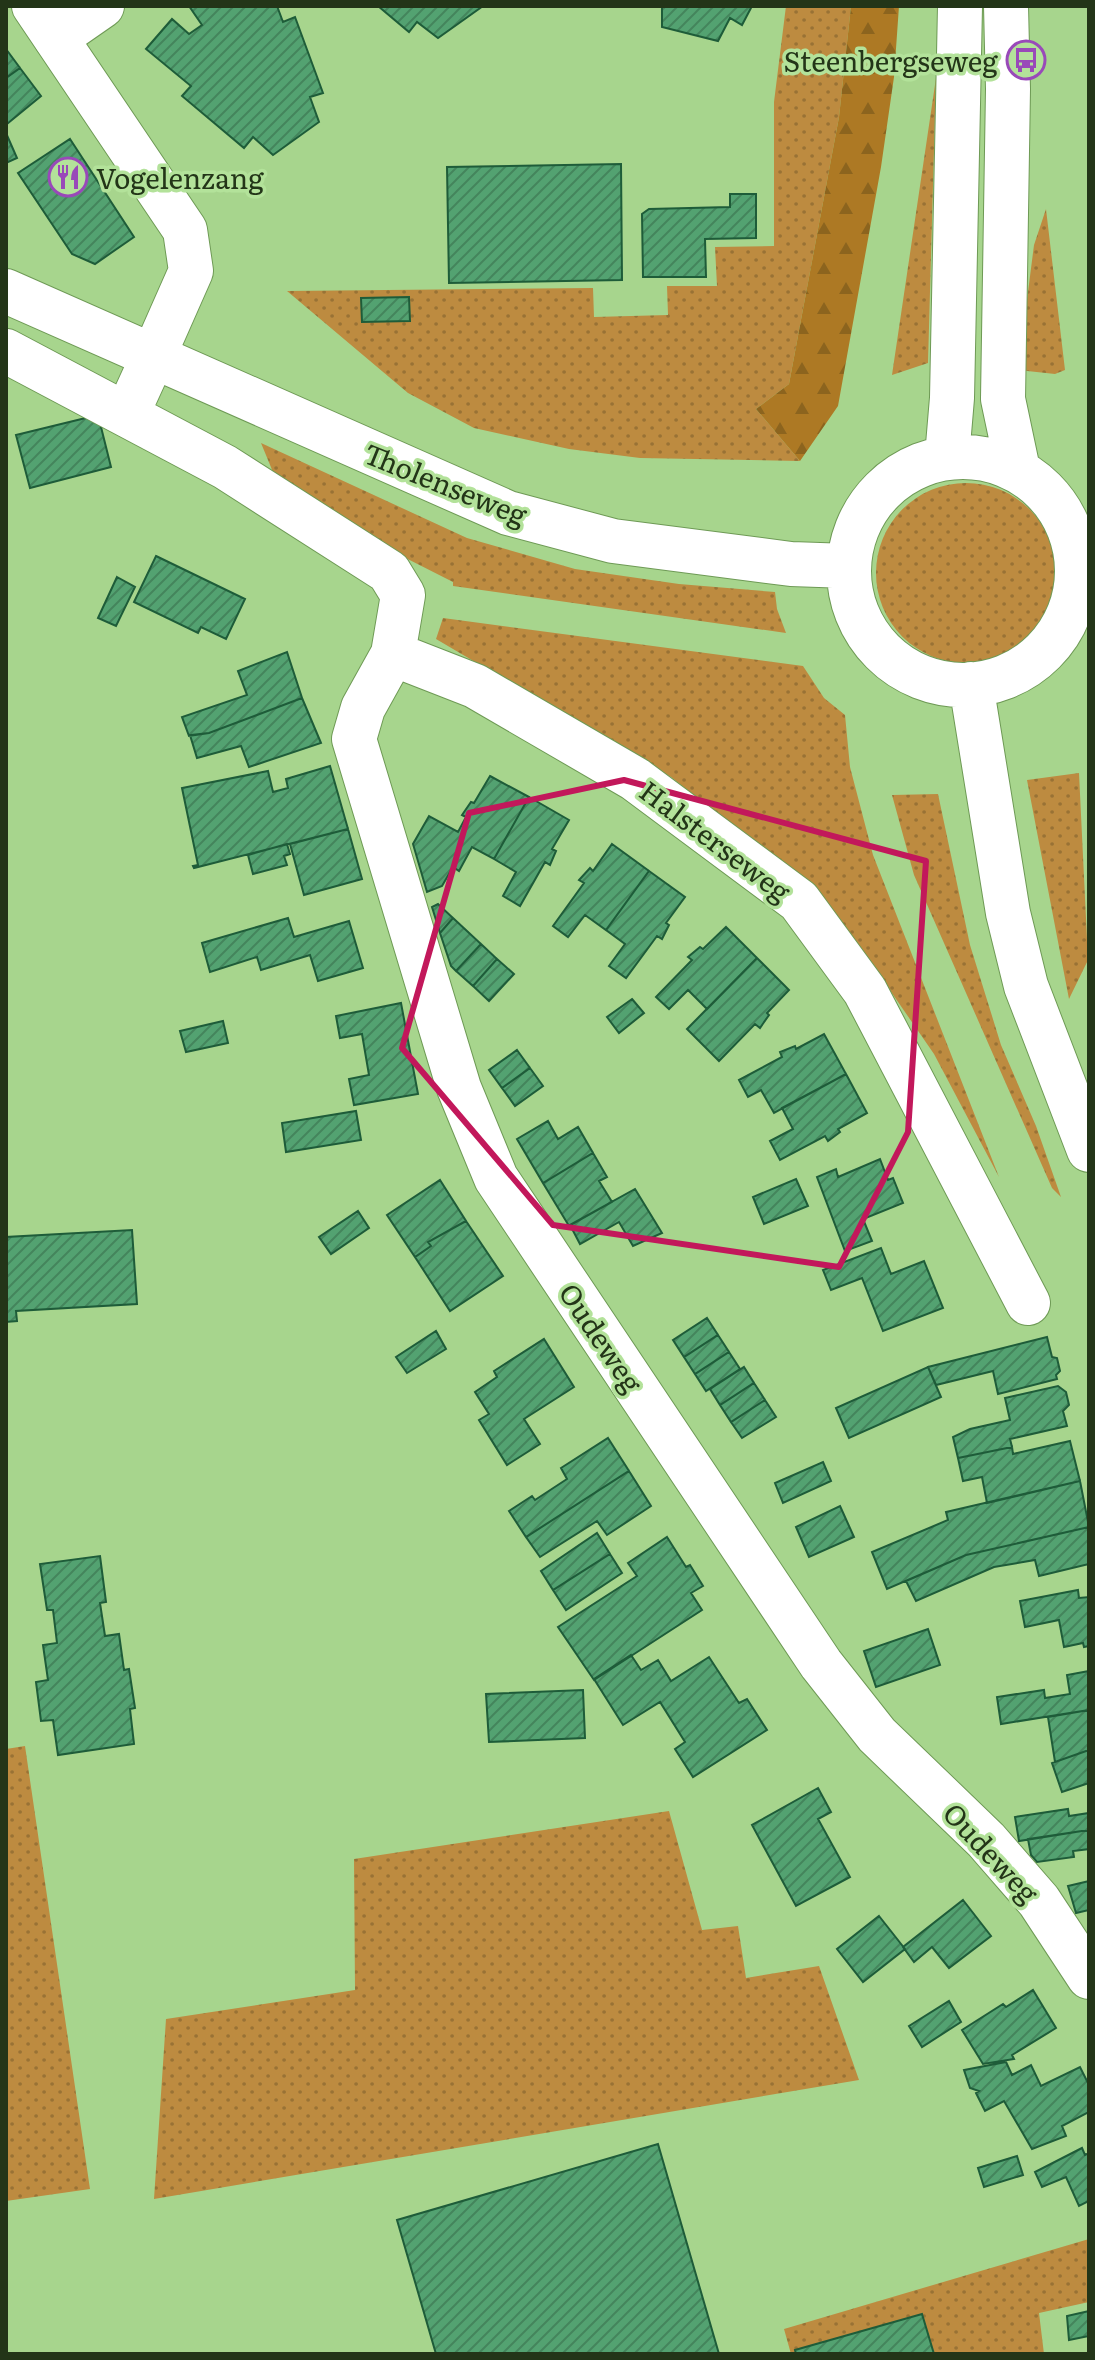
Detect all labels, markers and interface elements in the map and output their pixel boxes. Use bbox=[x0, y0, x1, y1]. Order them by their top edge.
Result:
place label: Steenbergseweg bbox=[784, 39, 998, 81]
bus stop icon: Steenbergseweg bbox=[1005, 39, 1047, 81]
restaurant icon: Vogelenzang bbox=[47, 156, 89, 198]
place label: Vogelenzang bbox=[96, 156, 264, 198]
street label: Tholenseweg bbox=[358, 431, 534, 535]
street label: Halsterseweg bbox=[632, 769, 801, 911]
street label: Oudeweg bbox=[550, 1274, 654, 1400]
street label: Oudeweg bbox=[934, 1792, 1050, 1912]

